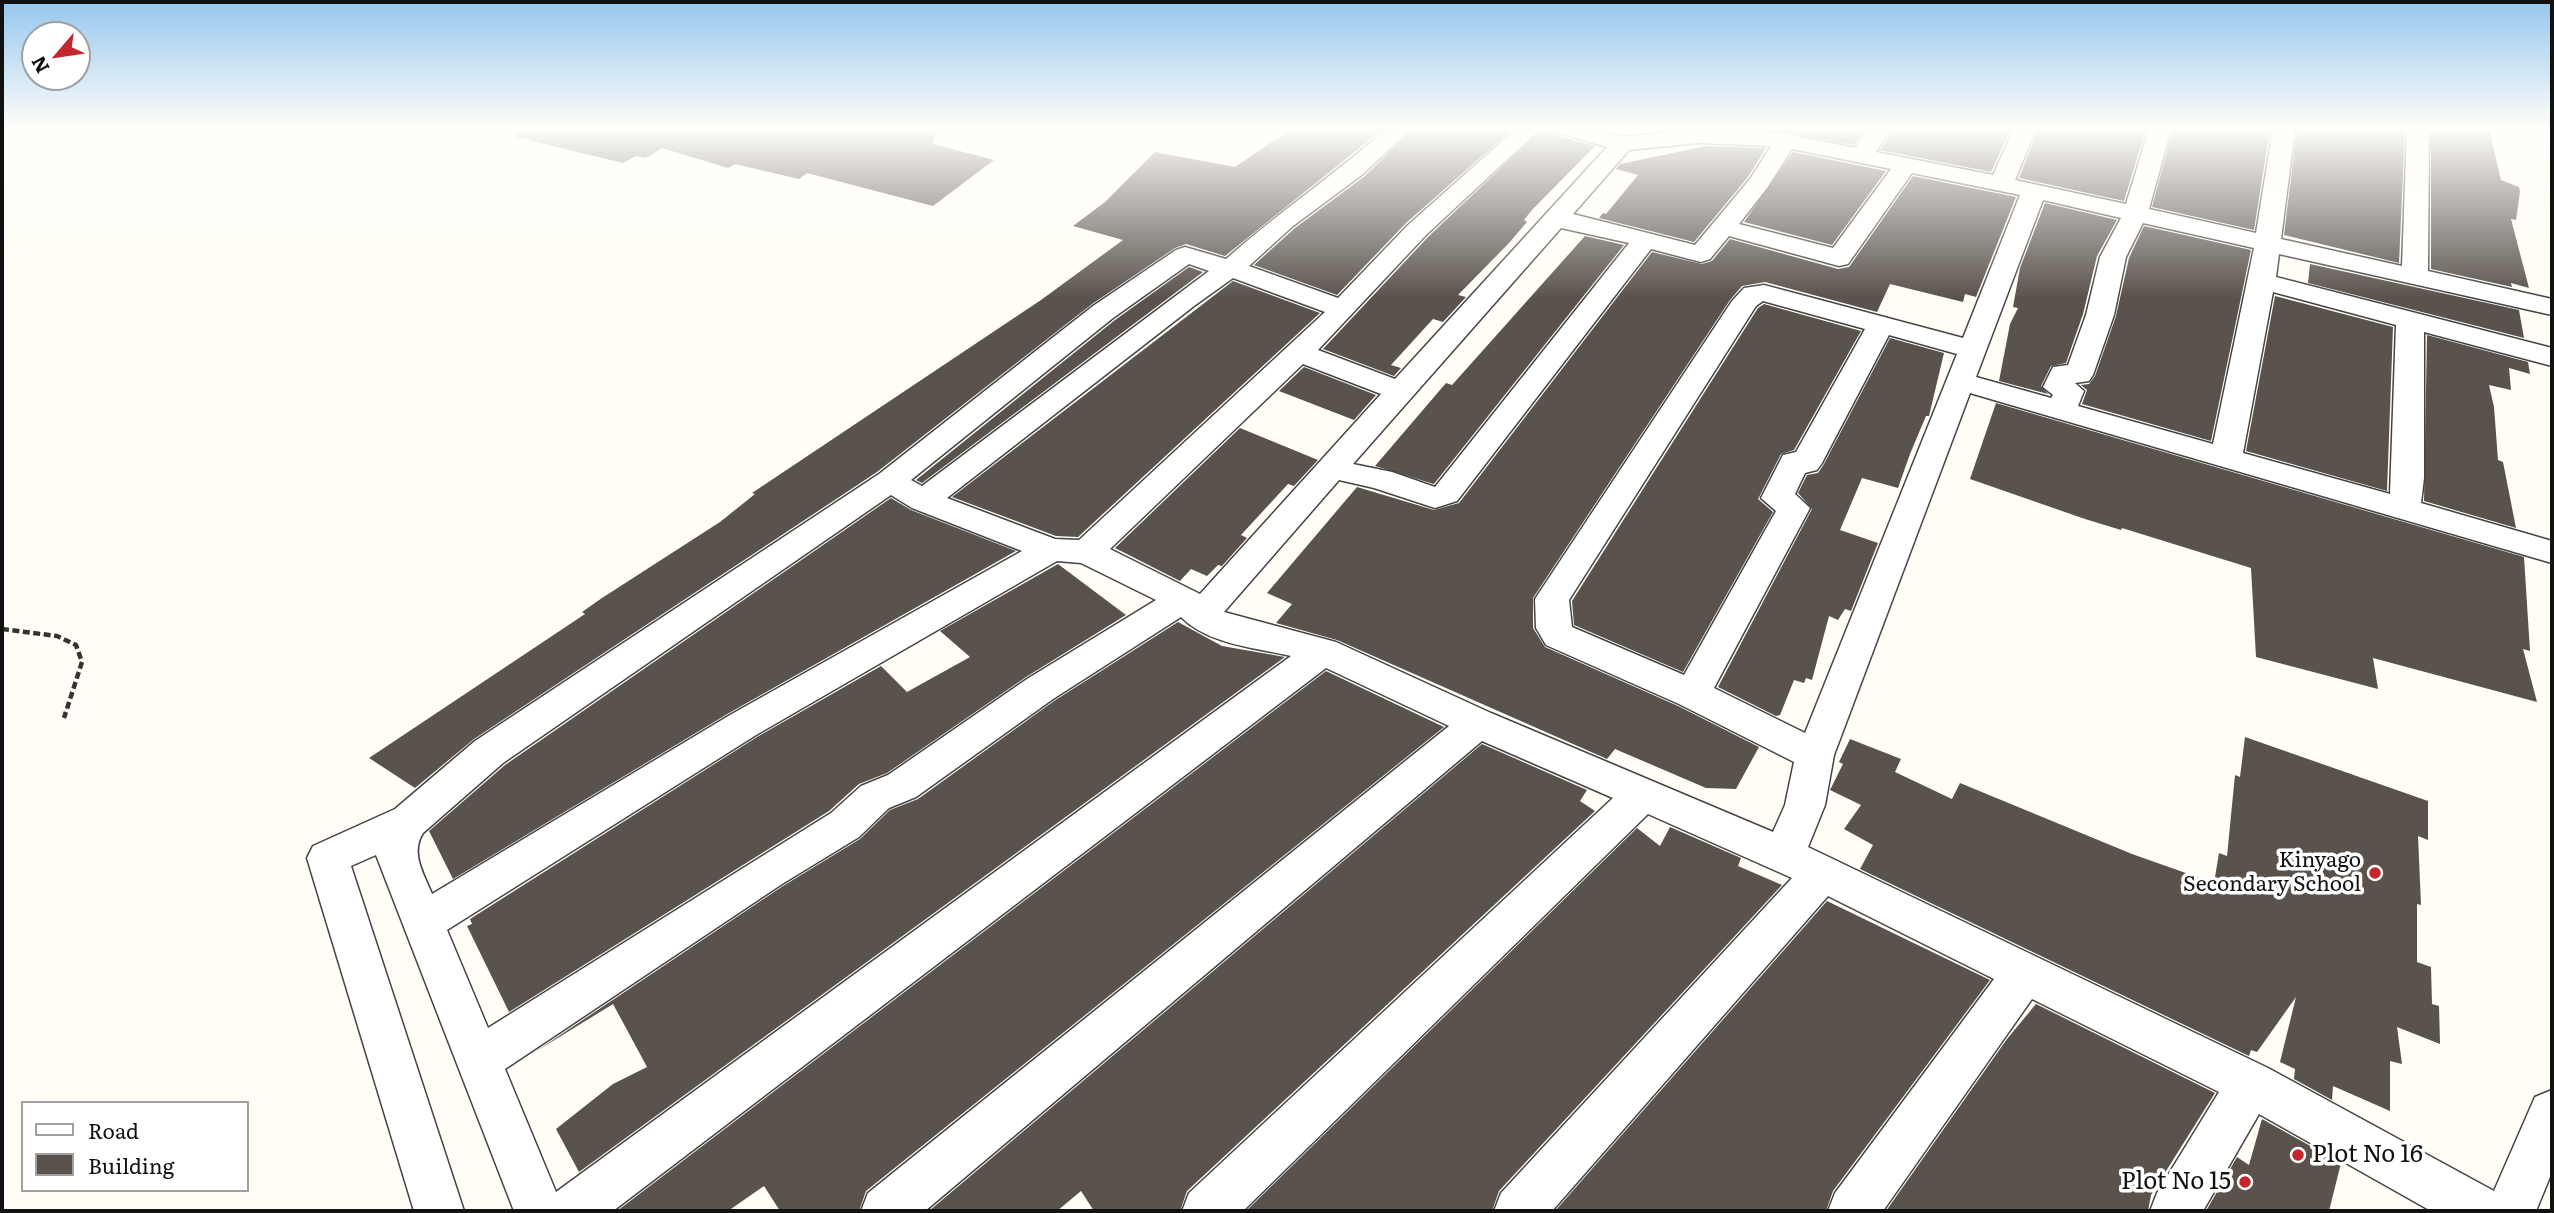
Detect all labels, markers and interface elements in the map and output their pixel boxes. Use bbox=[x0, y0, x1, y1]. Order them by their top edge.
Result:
north arrow bbox=[21, 21, 91, 91]
text: N bbox=[23, 51, 55, 79]
place label: Kinyago Secondary School bbox=[2183, 848, 2361, 898]
marker: Kinyago Secondary School bbox=[2367, 865, 2383, 881]
legend bbox=[21, 1101, 248, 1192]
text: Road bbox=[88, 1114, 139, 1145]
place label: Plot No 16 bbox=[2312, 1141, 2423, 1169]
marker: Plot No 16 bbox=[2290, 1147, 2306, 1163]
text: Building bbox=[88, 1149, 174, 1180]
place label: Plot No 15 bbox=[2121, 1168, 2231, 1196]
marker: Plot No 15 bbox=[2237, 1174, 2253, 1190]

